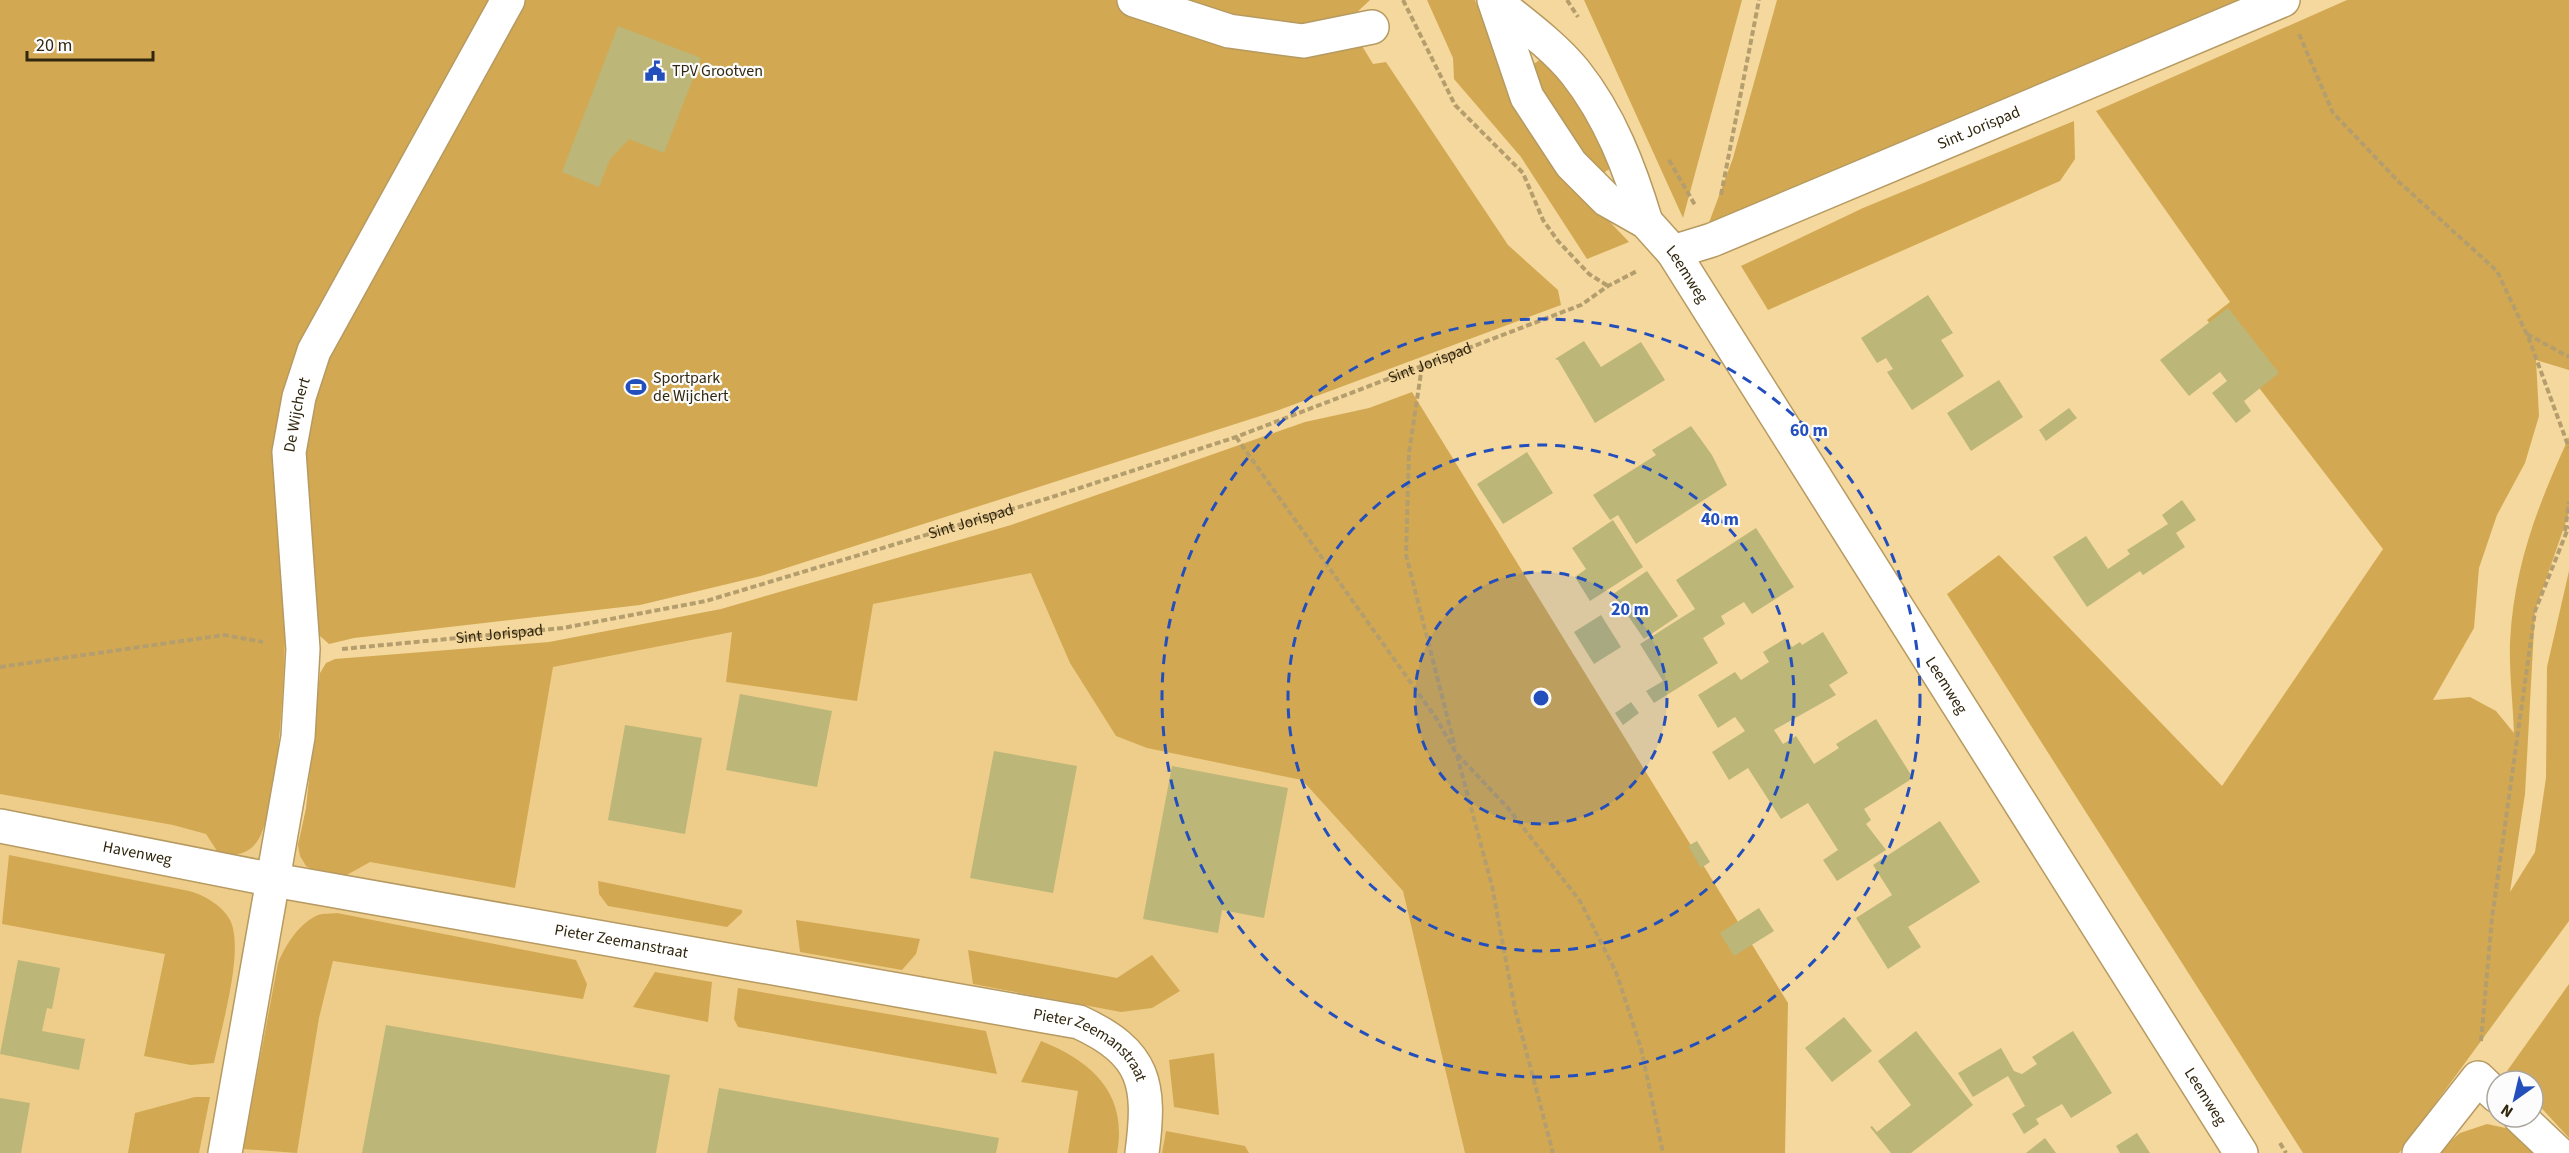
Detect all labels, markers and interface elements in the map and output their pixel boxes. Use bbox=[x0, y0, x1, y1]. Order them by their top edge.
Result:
scale bar bbox=[27, 24, 153, 62]
text: 20 m bbox=[36, 33, 72, 58]
public building icon: TPV Grootven bbox=[643, 59, 667, 83]
place label: TPV Grootven bbox=[672, 60, 763, 82]
street label: Sint Jorispad bbox=[1934, 101, 2023, 155]
street label: Leemweg bbox=[1661, 240, 1713, 307]
street label: Sint Jorispad bbox=[1385, 337, 1475, 389]
place label: Sportpark de Wijchert bbox=[653, 367, 729, 407]
street label: De Wijchert bbox=[278, 374, 316, 454]
sports icon: Sportpark de Wijchert bbox=[624, 375, 648, 399]
text: 60 m bbox=[1790, 418, 1828, 443]
street label: Sint Jorispad bbox=[925, 498, 1016, 545]
text: 40 m bbox=[1701, 507, 1739, 532]
text: 20 m bbox=[1611, 597, 1649, 622]
street label: Sint Jorispad bbox=[454, 619, 544, 649]
street label: Leemweg bbox=[1920, 652, 1973, 718]
centre of rings bbox=[1531, 688, 1551, 708]
street label: Havenweg bbox=[101, 836, 174, 871]
street label: Pieter Zeemanstraat bbox=[553, 919, 690, 964]
street label: Pieter Zeemanstraat bbox=[1031, 1003, 1152, 1085]
street label: Leemweg bbox=[2179, 1064, 2232, 1129]
north arrow bbox=[2485, 1069, 2545, 1129]
text: N bbox=[2497, 1099, 2518, 1123]

